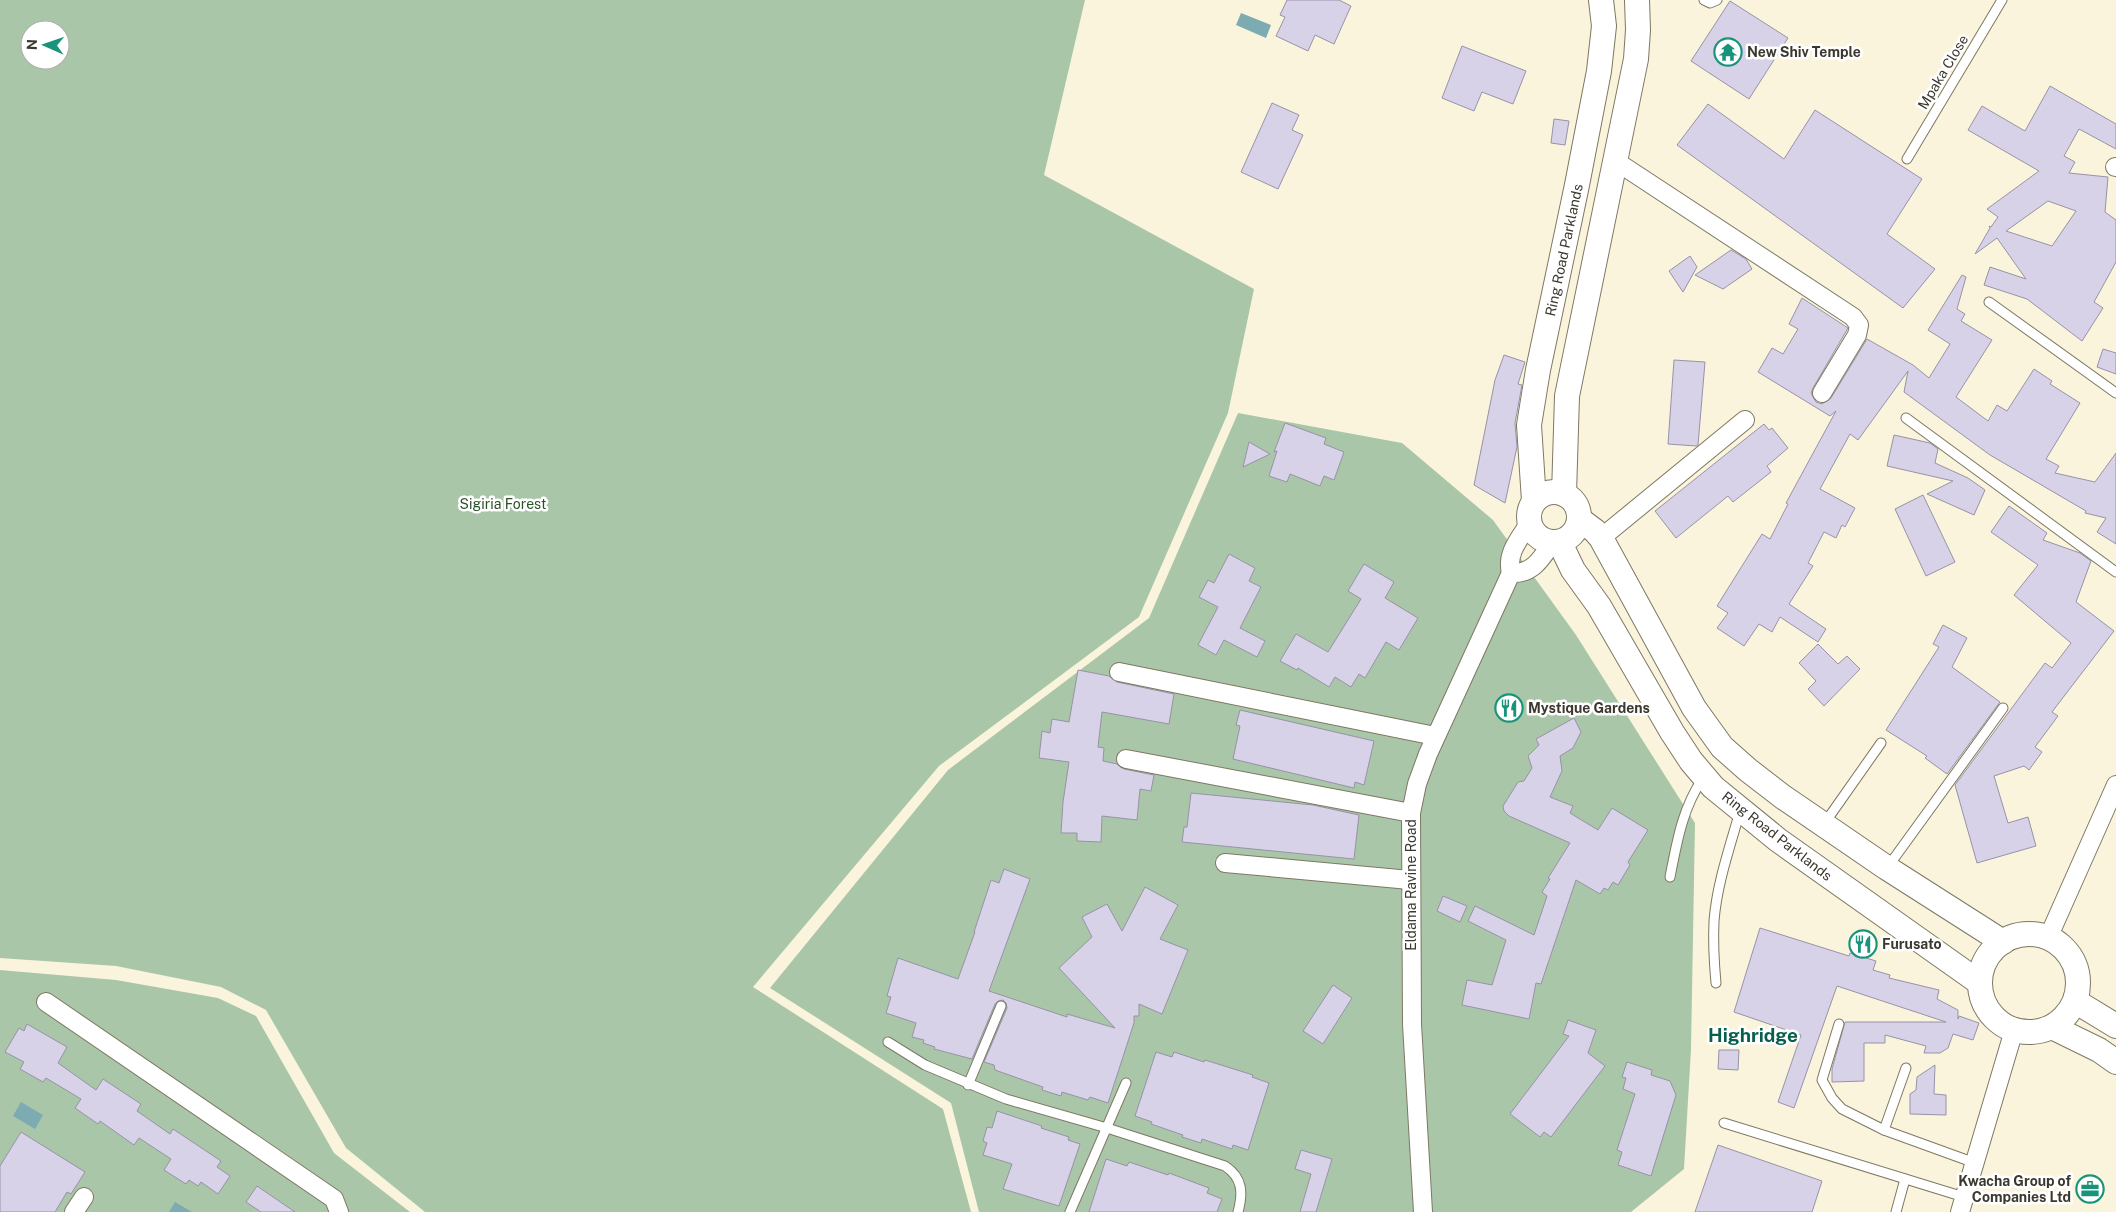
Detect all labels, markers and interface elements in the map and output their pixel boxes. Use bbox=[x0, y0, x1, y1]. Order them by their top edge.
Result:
north arrow bbox=[20, 20, 70, 70]
street label: Mpaka Close bbox=[1915, 32, 1971, 112]
temple icon: New Shiv Temple bbox=[1713, 37, 1743, 67]
text: N bbox=[24, 39, 40, 50]
place label: New Shiv Temple bbox=[1747, 44, 1861, 60]
street label: Ring Road Parklands bbox=[1542, 182, 1586, 318]
park label: Sigiria Forest bbox=[460, 496, 546, 512]
restaurant icon: Mystique Gardens bbox=[1494, 693, 1524, 723]
place label: Mystique Gardens bbox=[1528, 700, 1650, 716]
street label: Ring Road Parklands bbox=[1719, 788, 1835, 884]
street label: Eldama Ravine Road bbox=[1403, 819, 1419, 951]
restaurant icon: Furusato bbox=[1848, 929, 1878, 959]
place label: Furusato bbox=[1882, 936, 1942, 952]
district label: Highridge bbox=[1708, 1024, 1798, 1046]
place label: Kwacha Group of Companies Ltd bbox=[1958, 1173, 2071, 1205]
office icon: Kwacha Group of Companies Ltd bbox=[2075, 1174, 2105, 1204]

